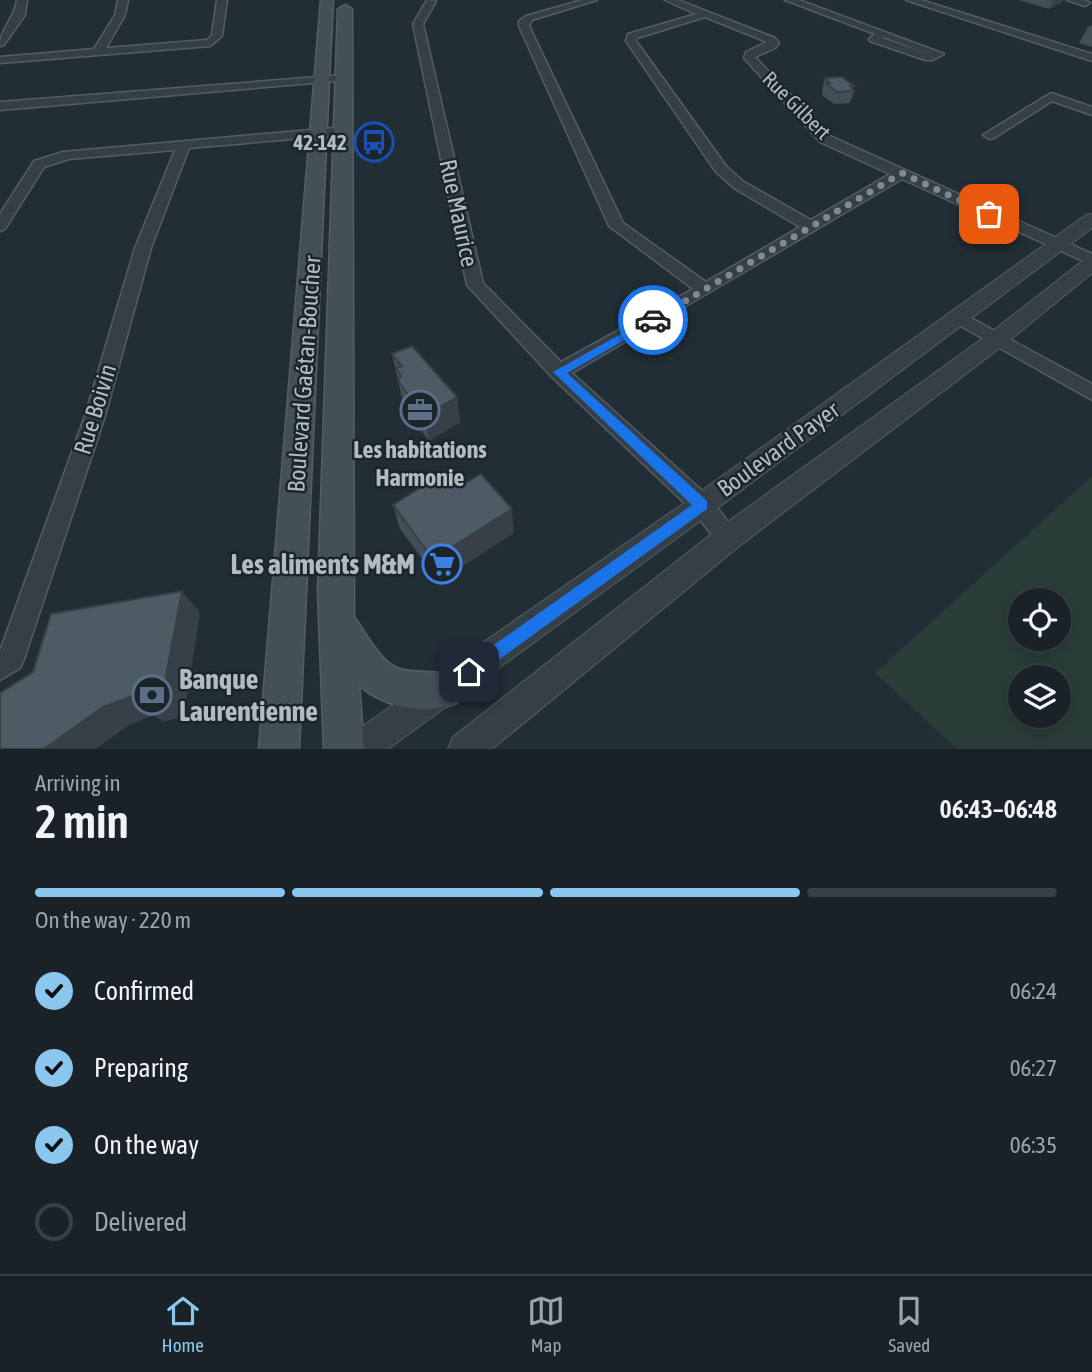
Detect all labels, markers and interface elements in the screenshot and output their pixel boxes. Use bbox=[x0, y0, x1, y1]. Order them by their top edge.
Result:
street label: Rue Gilbert bbox=[758, 66, 836, 144]
bus stop icon: 42-142 bbox=[353, 121, 395, 163]
place label: 42-142 bbox=[292, 130, 347, 154]
street label: Rue Maurice bbox=[434, 157, 484, 269]
pin bbox=[959, 184, 1019, 244]
icon: bag bbox=[970, 195, 1008, 233]
street label: Boulevard Gaétan-Boucher bbox=[282, 254, 326, 493]
courier bbox=[618, 285, 688, 355]
icon: car bbox=[634, 301, 672, 339]
street label: Rue Boivin bbox=[68, 361, 122, 457]
office icon: Les habitations Harmonie bbox=[399, 389, 441, 431]
street label: Boulevard Payer bbox=[712, 395, 845, 502]
place label: Les habitations Harmonie bbox=[353, 436, 487, 491]
supermarket icon: Les aliments M&M bbox=[421, 543, 463, 585]
place label: Les aliments M&M bbox=[231, 548, 415, 580]
map controls bbox=[1008, 588, 1071, 728]
button: locate bbox=[1008, 588, 1071, 651]
pin bbox=[439, 642, 499, 702]
icon: home bbox=[450, 653, 488, 691]
place label: Banque Laurentienne bbox=[179, 663, 318, 727]
button: layers bbox=[1008, 665, 1071, 728]
bank icon: Banque Laurentienne bbox=[131, 674, 173, 716]
text: Arriving in bbox=[35, 770, 121, 796]
text: 06:43–06:48 bbox=[940, 794, 1057, 824]
text: 2 min bbox=[35, 795, 129, 848]
text: On the way · 220 m bbox=[35, 907, 191, 933]
icon: check bbox=[35, 972, 73, 1010]
text: Confirmed bbox=[94, 976, 194, 1006]
text: 06:24 bbox=[1010, 978, 1057, 1004]
icon: check bbox=[35, 1049, 73, 1087]
text: Preparing bbox=[94, 1053, 188, 1083]
text: 06:27 bbox=[1010, 1055, 1057, 1081]
icon: check bbox=[35, 1126, 73, 1164]
text: On the way bbox=[94, 1130, 199, 1160]
text: 06:35 bbox=[1010, 1132, 1057, 1158]
text: Delivered bbox=[94, 1207, 187, 1237]
tab: Home bbox=[162, 1292, 204, 1356]
tab: Map bbox=[527, 1292, 565, 1356]
tab: Saved bbox=[888, 1292, 930, 1356]

